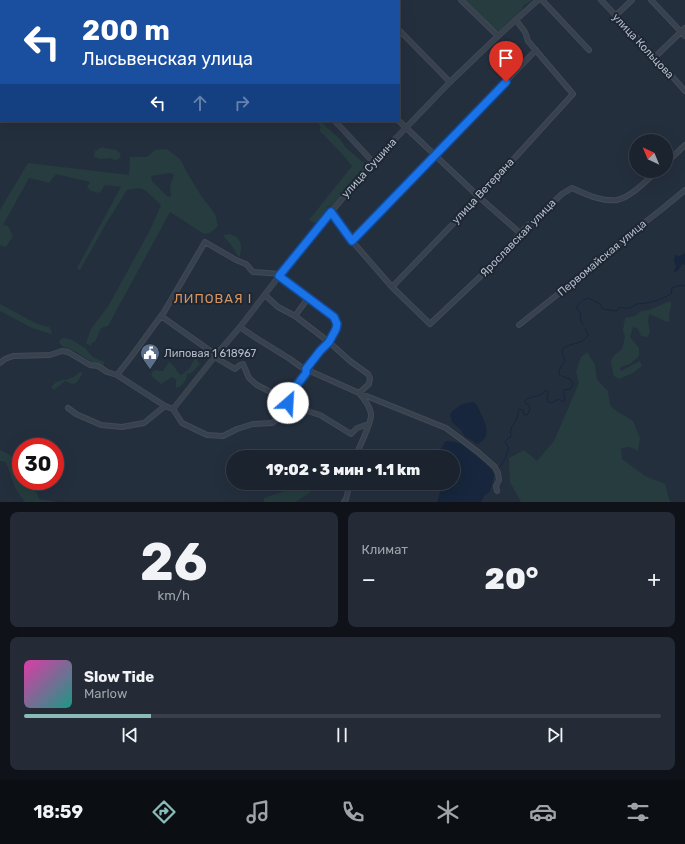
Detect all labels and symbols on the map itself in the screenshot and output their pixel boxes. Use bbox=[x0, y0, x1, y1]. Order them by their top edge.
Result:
street label: улица Кольцова bbox=[609, 11, 677, 81]
pin bbox=[489, 41, 523, 82]
north arrow bbox=[629, 134, 673, 178]
street label: улица Сушина bbox=[339, 135, 399, 201]
street label: улица Ветерана bbox=[449, 155, 517, 227]
street label: Ярославская улица bbox=[477, 196, 559, 280]
street label: Первомайская улица bbox=[555, 217, 649, 299]
district label: ЛИПОВАЯ I bbox=[174, 291, 252, 306]
public building icon: Липовая 1 618967 bbox=[139, 342, 161, 370]
place label: Липовая 1 618967 bbox=[164, 347, 256, 360]
position arrow bbox=[267, 382, 309, 424]
speed limit sign: 30 bbox=[12, 438, 64, 490]

